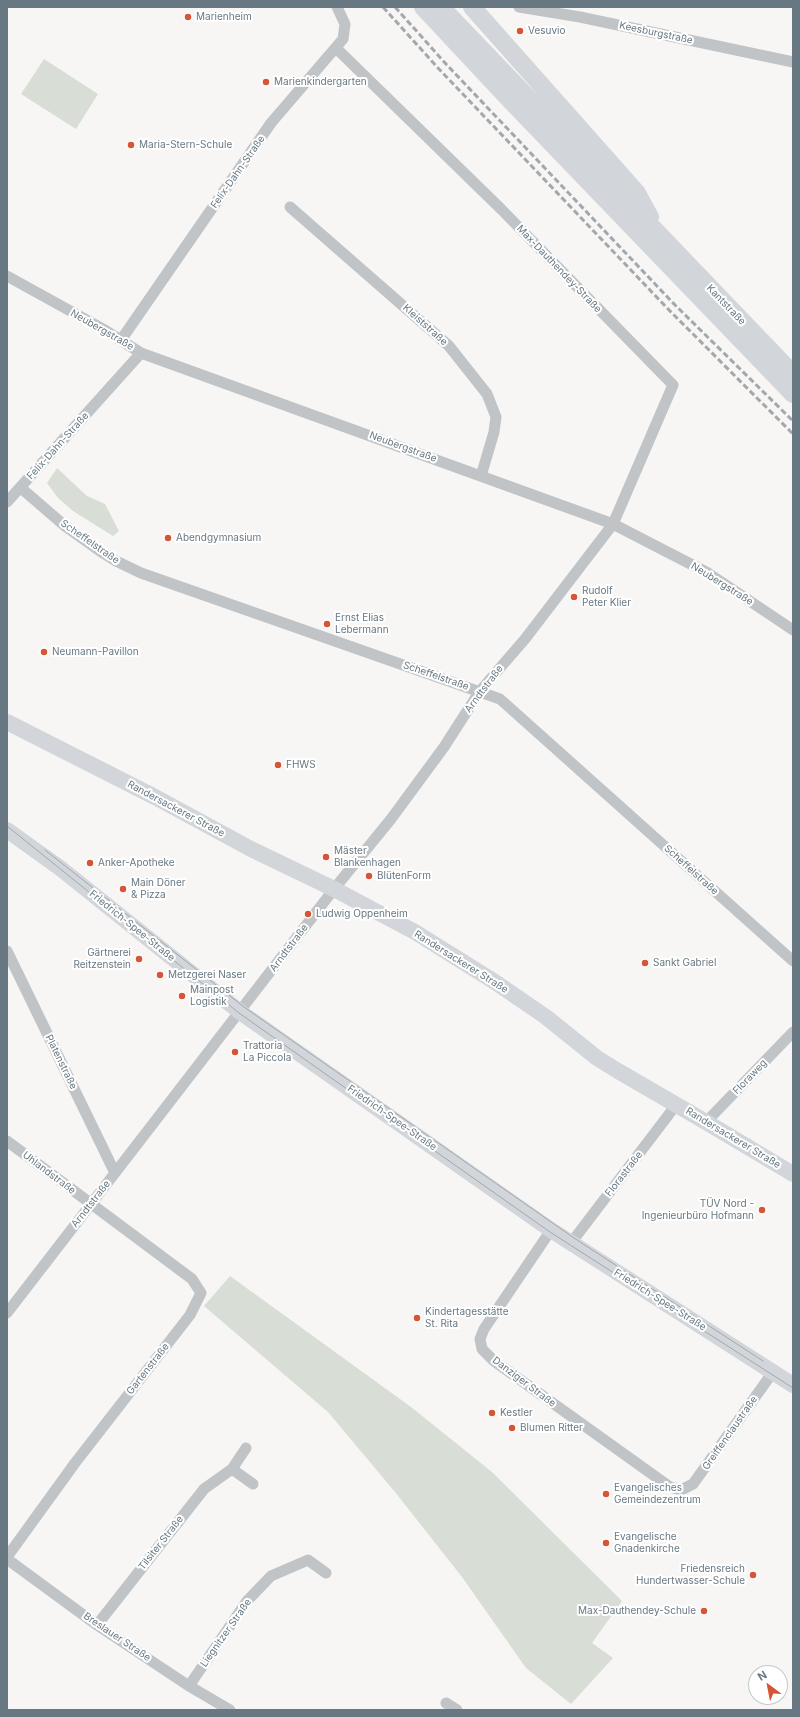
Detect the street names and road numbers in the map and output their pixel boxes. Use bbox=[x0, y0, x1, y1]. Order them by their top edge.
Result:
street label: Keesburgstraße bbox=[618, 19, 694, 47]
street label: Felix-Dahn-Straße bbox=[208, 133, 268, 211]
street label: Max-Dauthendey-Straße bbox=[514, 223, 604, 315]
street label: Kantstraße bbox=[704, 282, 748, 328]
street label: Kleiststraße bbox=[400, 302, 450, 348]
street label: Neubergstraße bbox=[68, 307, 136, 353]
street label: Felix-Dahn-Straße bbox=[25, 410, 91, 482]
street label: Neubergstraße bbox=[368, 429, 438, 465]
street label: Scheffelstraße bbox=[58, 517, 122, 567]
street label: Neubergstraße bbox=[689, 560, 755, 608]
street label: Scheffelstraße bbox=[402, 659, 470, 693]
street label: Arndtstraße bbox=[462, 663, 506, 715]
street label: Randersackerer Straße bbox=[125, 778, 227, 840]
street label: Scheffelstraße bbox=[661, 843, 721, 897]
street label: Friedrich-Spee-Straße bbox=[87, 888, 177, 964]
street label: Arndtstraße bbox=[267, 922, 311, 974]
street label: Randersackerer Straße bbox=[412, 928, 510, 996]
street label: Platenstraße bbox=[43, 1033, 79, 1091]
street label: Floraweg bbox=[731, 1057, 769, 1097]
street label: Friedrich-Spee-Straße bbox=[345, 1083, 439, 1153]
street label: Randersackerer Straße bbox=[683, 1105, 783, 1171]
street label: Uhlandstraße bbox=[20, 1149, 78, 1197]
street label: Florastraße bbox=[603, 1149, 645, 1199]
street label: Arndtstraße bbox=[69, 1178, 113, 1230]
street label: Friedrich-Spee-Straße bbox=[612, 1267, 708, 1333]
street label: Gartenstraße bbox=[124, 1341, 172, 1397]
street label: Danziger Straße bbox=[490, 1354, 558, 1410]
street label: Greiffenclaustraße bbox=[700, 1394, 760, 1472]
street label: Tilsiter Straße bbox=[136, 1513, 186, 1573]
street label: Liegnitzer Straße bbox=[198, 1597, 254, 1669]
street label: Breslauer Straße bbox=[81, 1610, 153, 1664]

